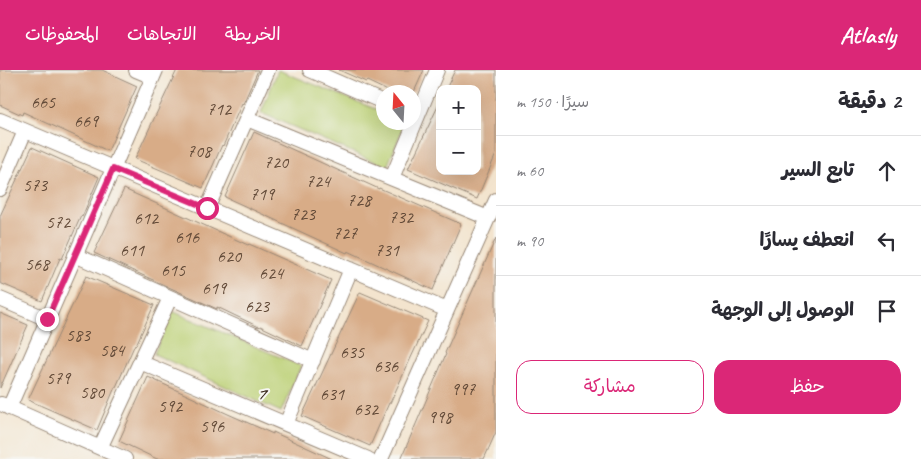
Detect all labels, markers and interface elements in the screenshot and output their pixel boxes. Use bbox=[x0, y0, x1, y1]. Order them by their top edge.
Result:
text: Atlasly bbox=[840, 20, 896, 50]
text: المحفوظات bbox=[25, 23, 99, 45]
text: الاتجاهات bbox=[127, 23, 197, 45]
text: الخريطة bbox=[225, 23, 281, 45]
north arrow bbox=[376, 85, 421, 130]
map controls bbox=[436, 85, 481, 175]
button: + bbox=[436, 85, 481, 130]
text: 2 دقيقة bbox=[838, 88, 901, 114]
house number: 665 bbox=[31, 91, 56, 113]
text: سيرًا · 150 m bbox=[516, 92, 589, 112]
house number: 712 bbox=[207, 98, 233, 120]
house number: 669 bbox=[74, 110, 100, 132]
button: − bbox=[436, 130, 481, 175]
house number: 708 bbox=[187, 140, 213, 162]
house number: 720 bbox=[264, 151, 290, 173]
icon: ahead bbox=[873, 157, 901, 185]
text: تابع السير bbox=[782, 158, 854, 182]
text: 60 m bbox=[516, 161, 543, 181]
house number: 724 bbox=[306, 170, 332, 192]
house number: 573 bbox=[23, 174, 49, 196]
house number: 719 bbox=[250, 183, 276, 205]
house number: 728 bbox=[347, 189, 373, 211]
route start bbox=[196, 197, 219, 220]
house number: 723 bbox=[291, 203, 317, 225]
house number: 732 bbox=[389, 206, 415, 228]
house number: 612 bbox=[134, 207, 160, 229]
house number: 572 bbox=[46, 211, 72, 233]
house number: 727 bbox=[333, 222, 358, 244]
house number: 616 bbox=[175, 226, 200, 248]
icon: left bbox=[873, 227, 901, 255]
text: انعطف يسارًا bbox=[760, 228, 854, 252]
text: 90 m bbox=[516, 231, 543, 251]
house number: 611 bbox=[120, 239, 145, 261]
house number: 731 bbox=[375, 239, 400, 261]
house number: 620 bbox=[217, 245, 243, 267]
house number: 568 bbox=[25, 253, 51, 275]
house number: 615 bbox=[161, 259, 186, 281]
house number: 624 bbox=[259, 262, 285, 284]
house number: 619 bbox=[202, 277, 228, 299]
house number: 623 bbox=[245, 295, 271, 317]
icon: arrive bbox=[873, 297, 901, 325]
text: الوصول إلى الوجهة bbox=[711, 298, 854, 322]
route end bbox=[36, 308, 59, 331]
house number: 583 bbox=[66, 324, 92, 346]
house number: 584 bbox=[100, 339, 126, 361]
house number: 635 bbox=[340, 341, 365, 363]
house number: 636 bbox=[374, 355, 399, 377]
button: مشاركة bbox=[516, 360, 704, 414]
button: حفظ bbox=[714, 360, 901, 414]
house number: 579 bbox=[46, 367, 72, 389]
house number: 997 bbox=[451, 378, 476, 400]
street label: 1 bbox=[253, 379, 272, 406]
house number: 580 bbox=[80, 381, 106, 403]
house number: 631 bbox=[320, 383, 345, 405]
house number: 592 bbox=[158, 395, 184, 417]
house number: 632 bbox=[354, 398, 380, 420]
house number: 998 bbox=[428, 406, 454, 428]
house number: 596 bbox=[200, 415, 225, 437]

